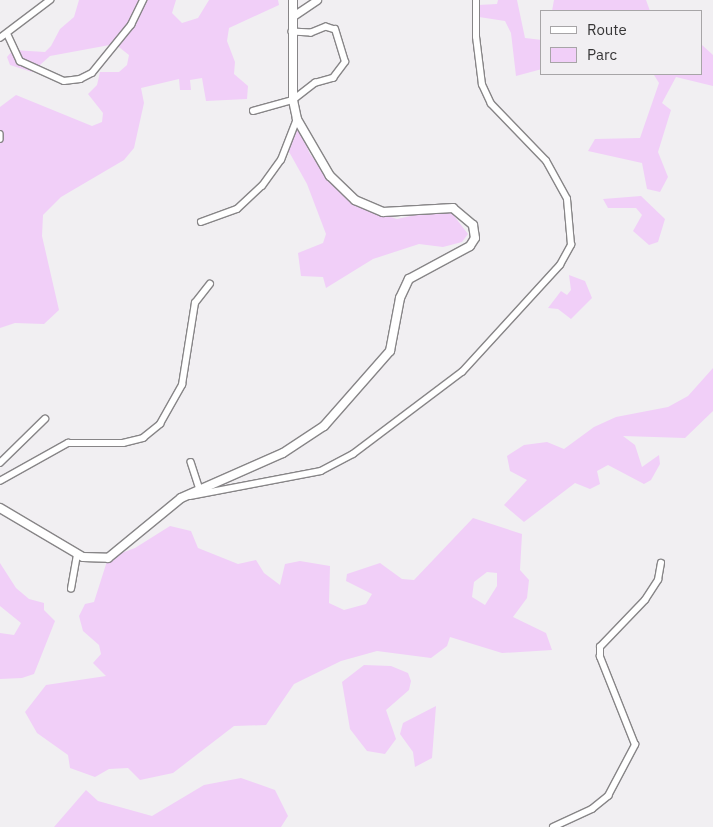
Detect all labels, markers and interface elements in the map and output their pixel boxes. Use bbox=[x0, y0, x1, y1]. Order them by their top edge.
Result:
legend bbox=[540, 10, 703, 75]
text: Route bbox=[587, 20, 627, 39]
text: Parc bbox=[587, 45, 617, 64]

